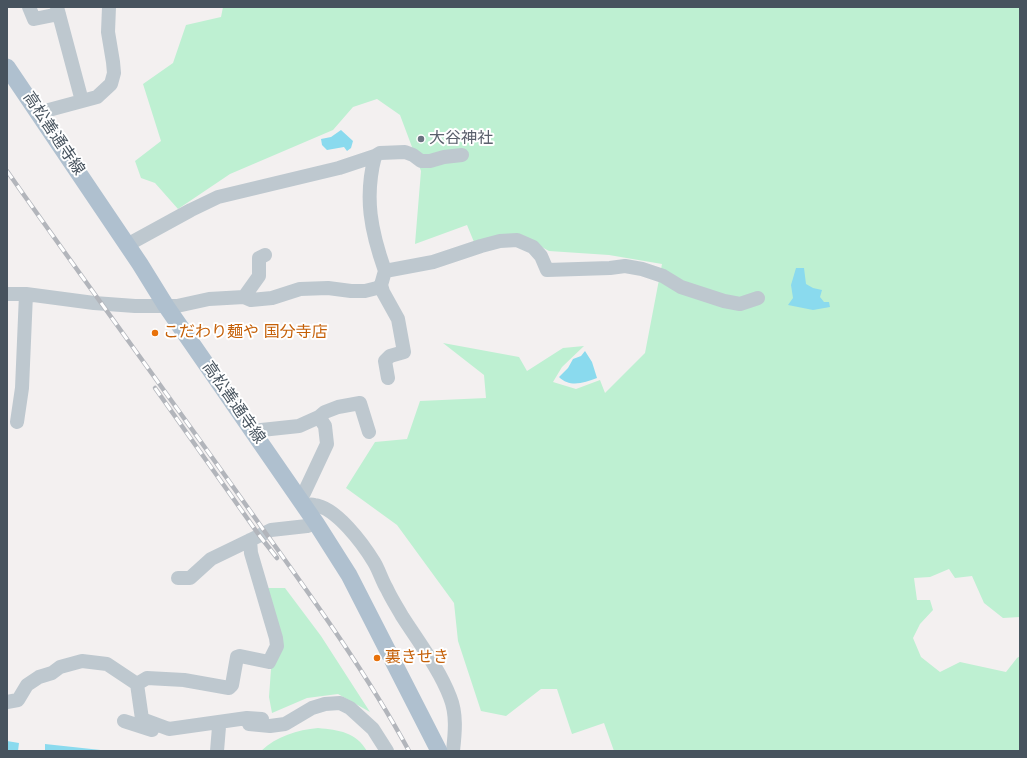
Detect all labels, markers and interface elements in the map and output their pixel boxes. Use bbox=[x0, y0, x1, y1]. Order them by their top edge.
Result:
street label: 高松善通寺線 bbox=[18, 89, 88, 179]
place label: 大谷神社 bbox=[429, 129, 493, 149]
marker: 大谷神社 bbox=[416, 134, 426, 144]
place label: こだわり麺や 国分寺店 bbox=[163, 323, 328, 343]
marker: こだわり麺や 国分寺店 bbox=[150, 328, 160, 338]
street label: 高松善通寺線 bbox=[198, 358, 268, 448]
place label: 裏きせき bbox=[385, 648, 449, 668]
marker: 裏きせき bbox=[372, 653, 382, 663]

